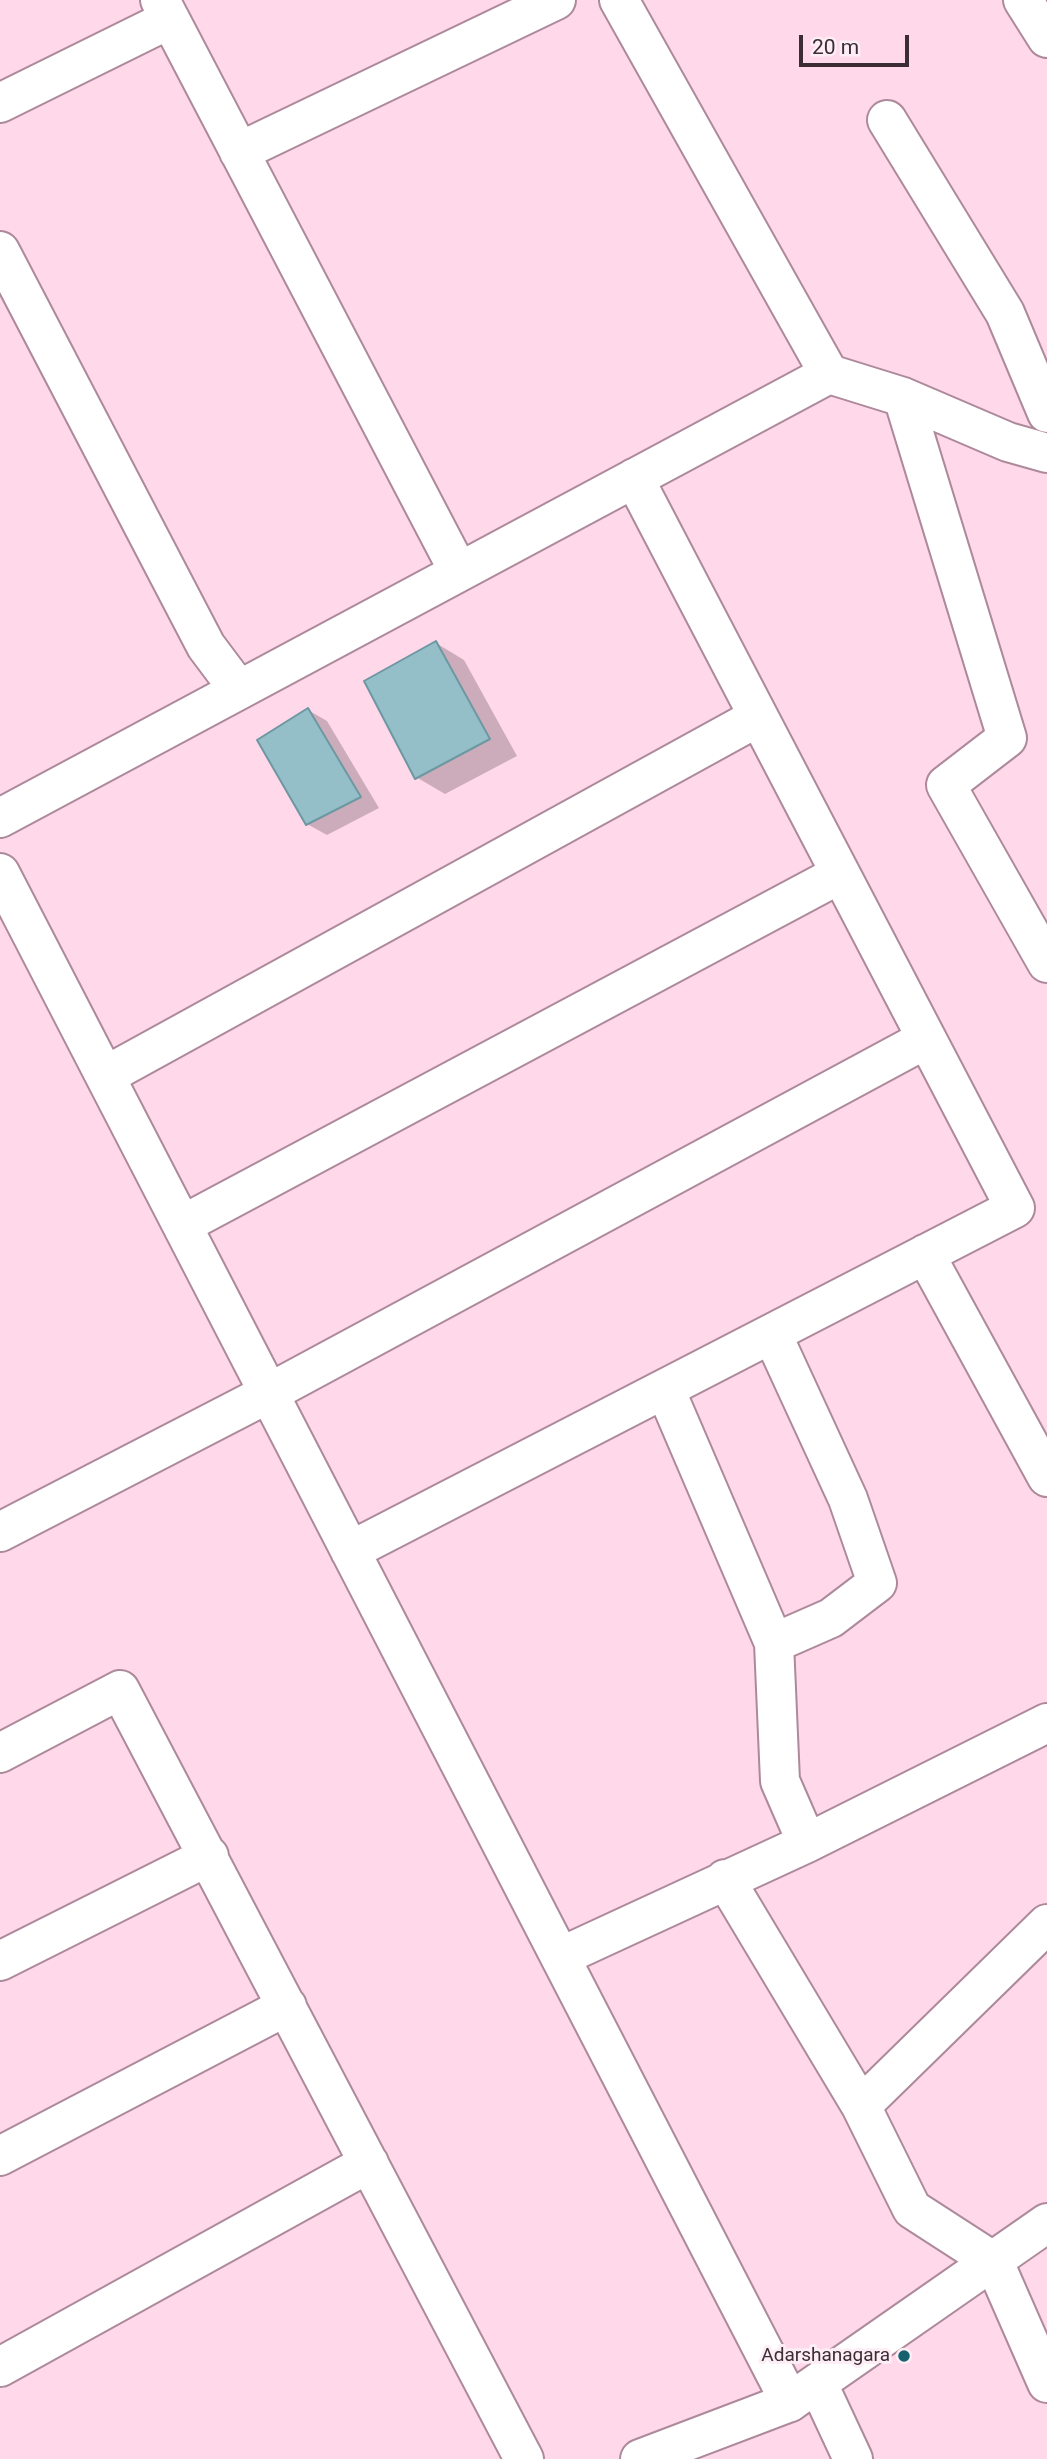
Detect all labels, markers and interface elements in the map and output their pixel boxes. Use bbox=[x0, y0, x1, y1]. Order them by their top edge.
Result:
scale bar bbox=[802, 21, 912, 65]
text: 20 m bbox=[812, 35, 859, 59]
place label: Adarshanagara bbox=[761, 2345, 890, 2367]
marker: Adarshanagara bbox=[896, 2348, 912, 2364]

